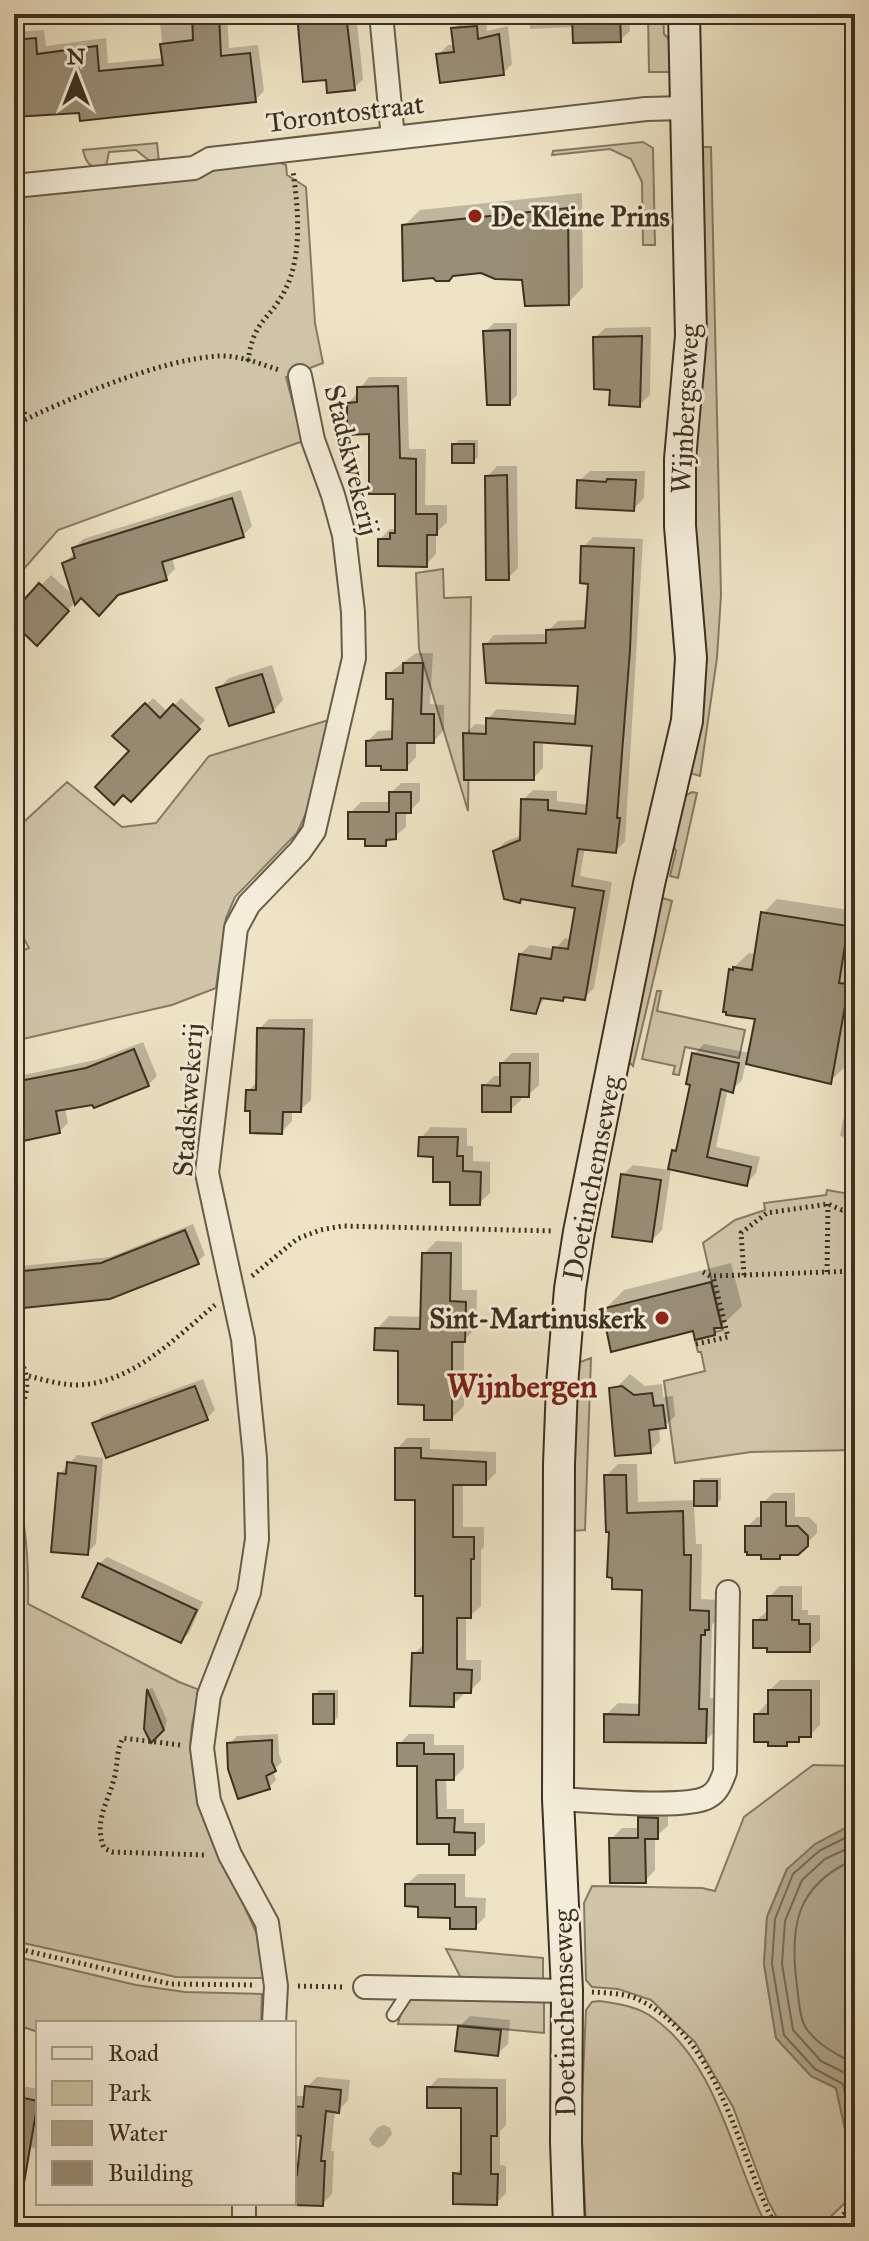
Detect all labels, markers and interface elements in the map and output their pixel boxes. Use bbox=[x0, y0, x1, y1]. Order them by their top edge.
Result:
north arrow bbox=[36, 36, 116, 116]
text: N bbox=[67, 43, 86, 70]
street label: Torontostraat bbox=[264, 86, 426, 140]
place label: De Kleine Prins bbox=[491, 199, 670, 234]
marker: De Kleine Prins bbox=[466, 207, 484, 225]
street label: Wijnbergseweg bbox=[663, 322, 707, 495]
street label: Stadskwekerij bbox=[316, 381, 388, 539]
street label: Stadskwekerij bbox=[165, 1022, 211, 1178]
street label: Doetinchemseweg bbox=[555, 1072, 629, 1283]
place label: Sint-Martinuskerk bbox=[429, 1301, 647, 1336]
marker: Sint-Martinuskerk bbox=[653, 1309, 671, 1327]
district label: Wijnbergen bbox=[447, 1367, 598, 1406]
street label: Doetinchemseweg bbox=[545, 1908, 583, 2117]
legend bbox=[36, 2021, 296, 2205]
text: Road bbox=[108, 2038, 159, 2068]
text: Park bbox=[108, 2078, 152, 2108]
text: Water bbox=[108, 2118, 167, 2148]
text: Building bbox=[108, 2158, 193, 2188]

